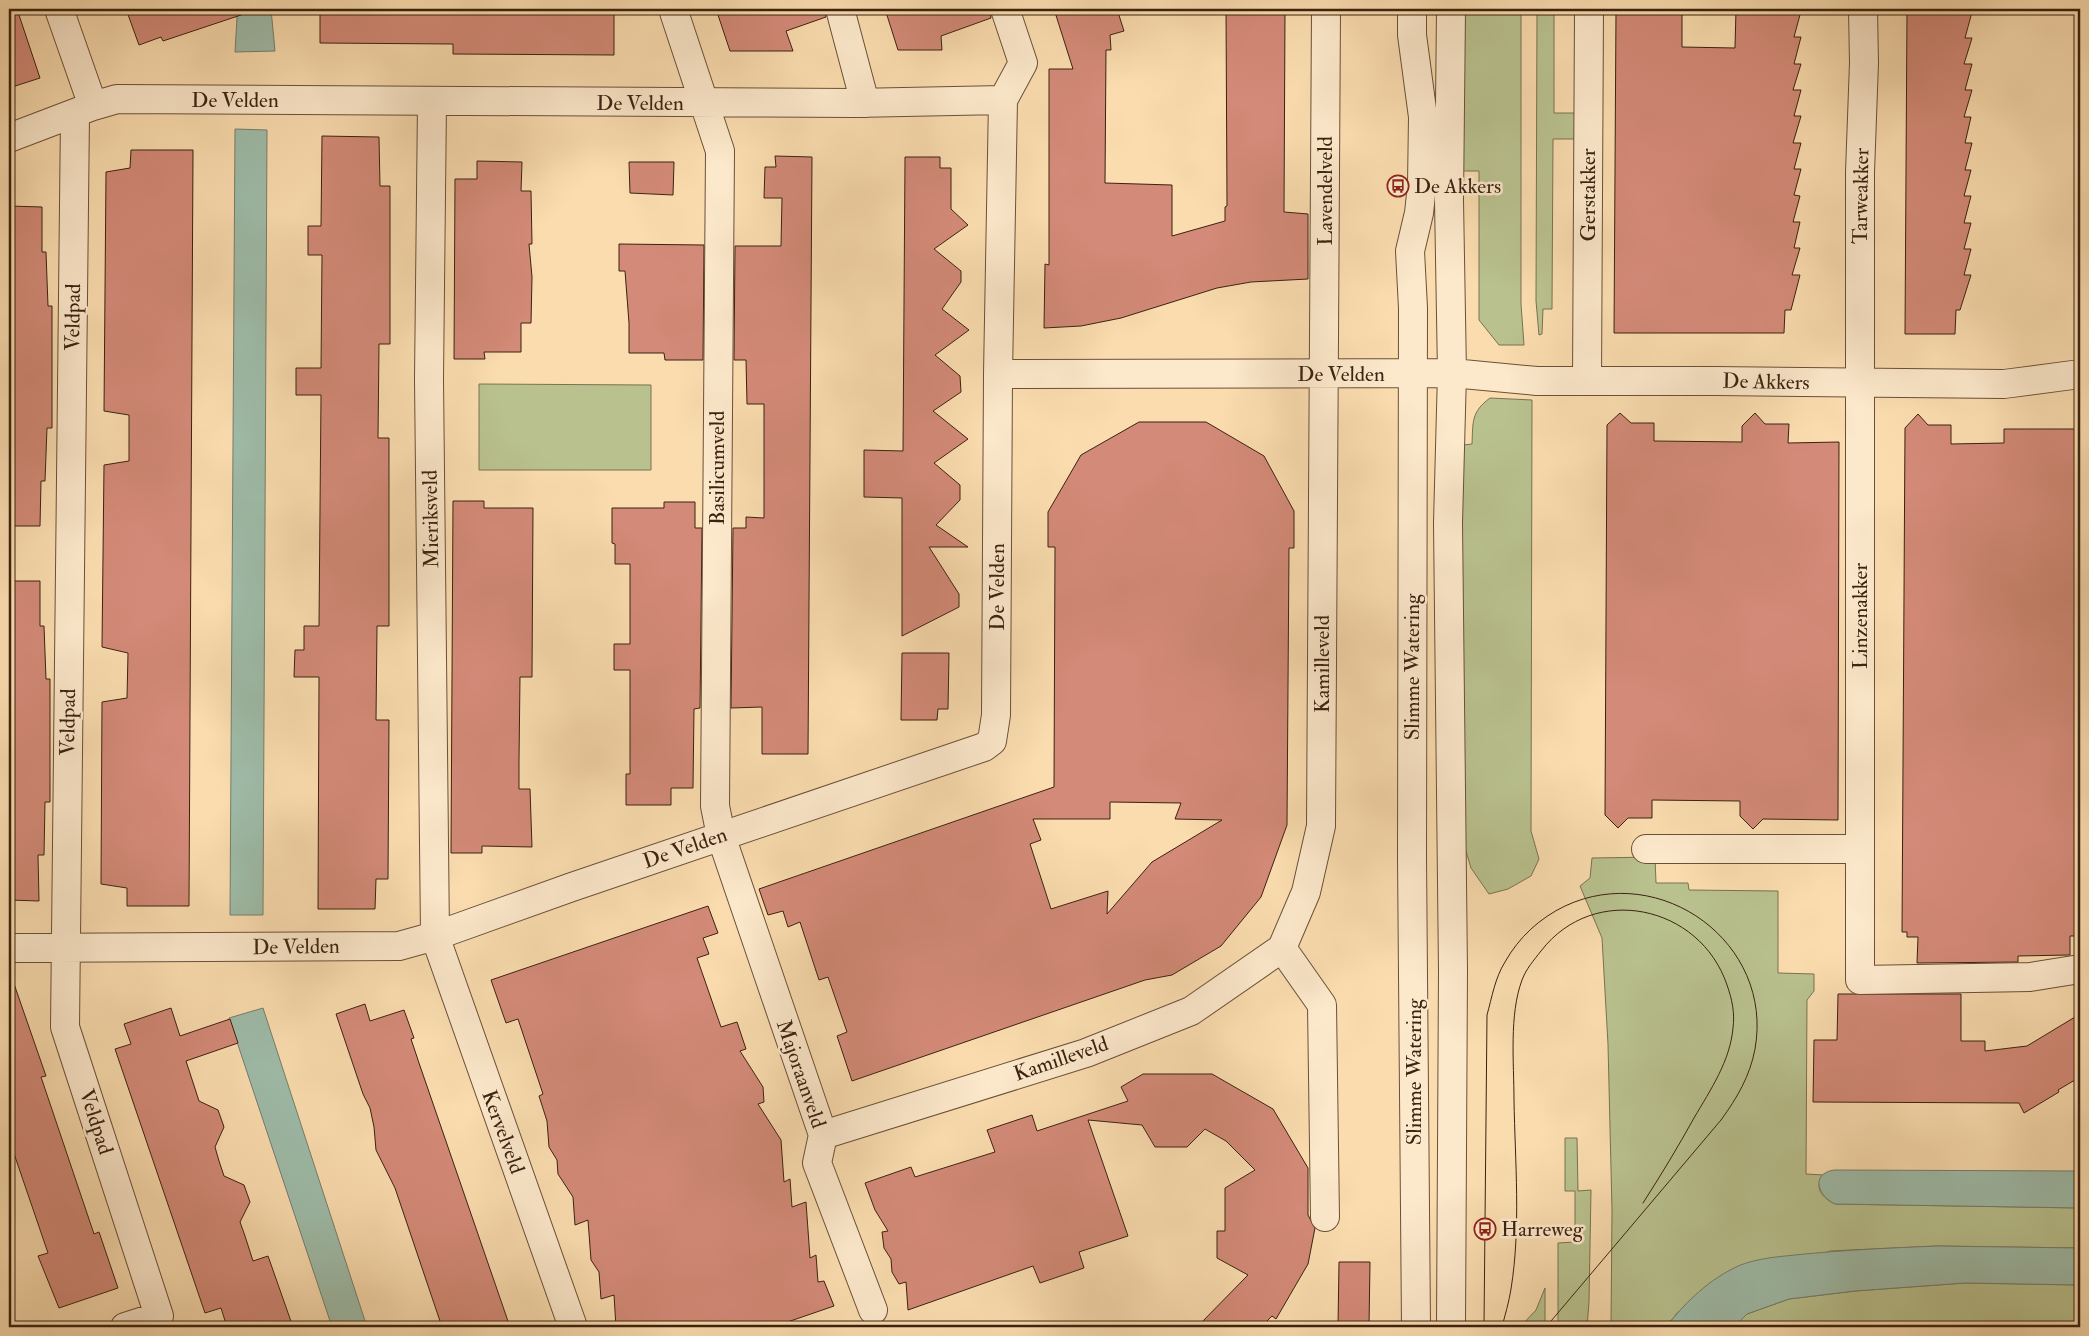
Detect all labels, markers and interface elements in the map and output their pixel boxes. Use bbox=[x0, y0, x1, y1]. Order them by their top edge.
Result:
street label: De Velden bbox=[191, 87, 279, 114]
street label: De Velden bbox=[596, 90, 684, 117]
street label: Lavendelveld bbox=[1312, 136, 1339, 246]
street label: Tarweakker bbox=[1847, 147, 1875, 244]
street label: Gerstakker bbox=[1575, 148, 1602, 242]
place label: De Akkers bbox=[1414, 173, 1501, 200]
bus stop icon: De Akkers bbox=[1386, 174, 1410, 198]
street label: Veldpad bbox=[59, 283, 87, 351]
street label: De Velden bbox=[1297, 361, 1385, 388]
street label: De Akkers bbox=[1722, 368, 1810, 396]
street label: Basilicumveld bbox=[704, 410, 731, 525]
street label: Mieriksveld bbox=[417, 469, 445, 568]
street label: De Velden bbox=[984, 543, 1011, 631]
street label: Linzenakker bbox=[1847, 563, 1874, 669]
street label: Slimme Watering bbox=[1399, 593, 1426, 740]
street label: Kamilleveld bbox=[1309, 614, 1336, 713]
street label: Veldpad bbox=[54, 688, 82, 756]
street label: De Velden bbox=[639, 821, 731, 875]
street label: De Velden bbox=[252, 933, 340, 961]
street label: Slimme Watering bbox=[1401, 998, 1428, 1145]
street label: Majoraanveld bbox=[770, 1016, 832, 1132]
street label: Kamilleveld bbox=[1010, 1030, 1112, 1088]
street label: Veldpad bbox=[73, 1086, 119, 1159]
street label: Kervelveld bbox=[475, 1086, 531, 1178]
place label: Harreweg bbox=[1501, 1216, 1584, 1243]
bus stop icon: Harreweg bbox=[1473, 1217, 1497, 1241]

